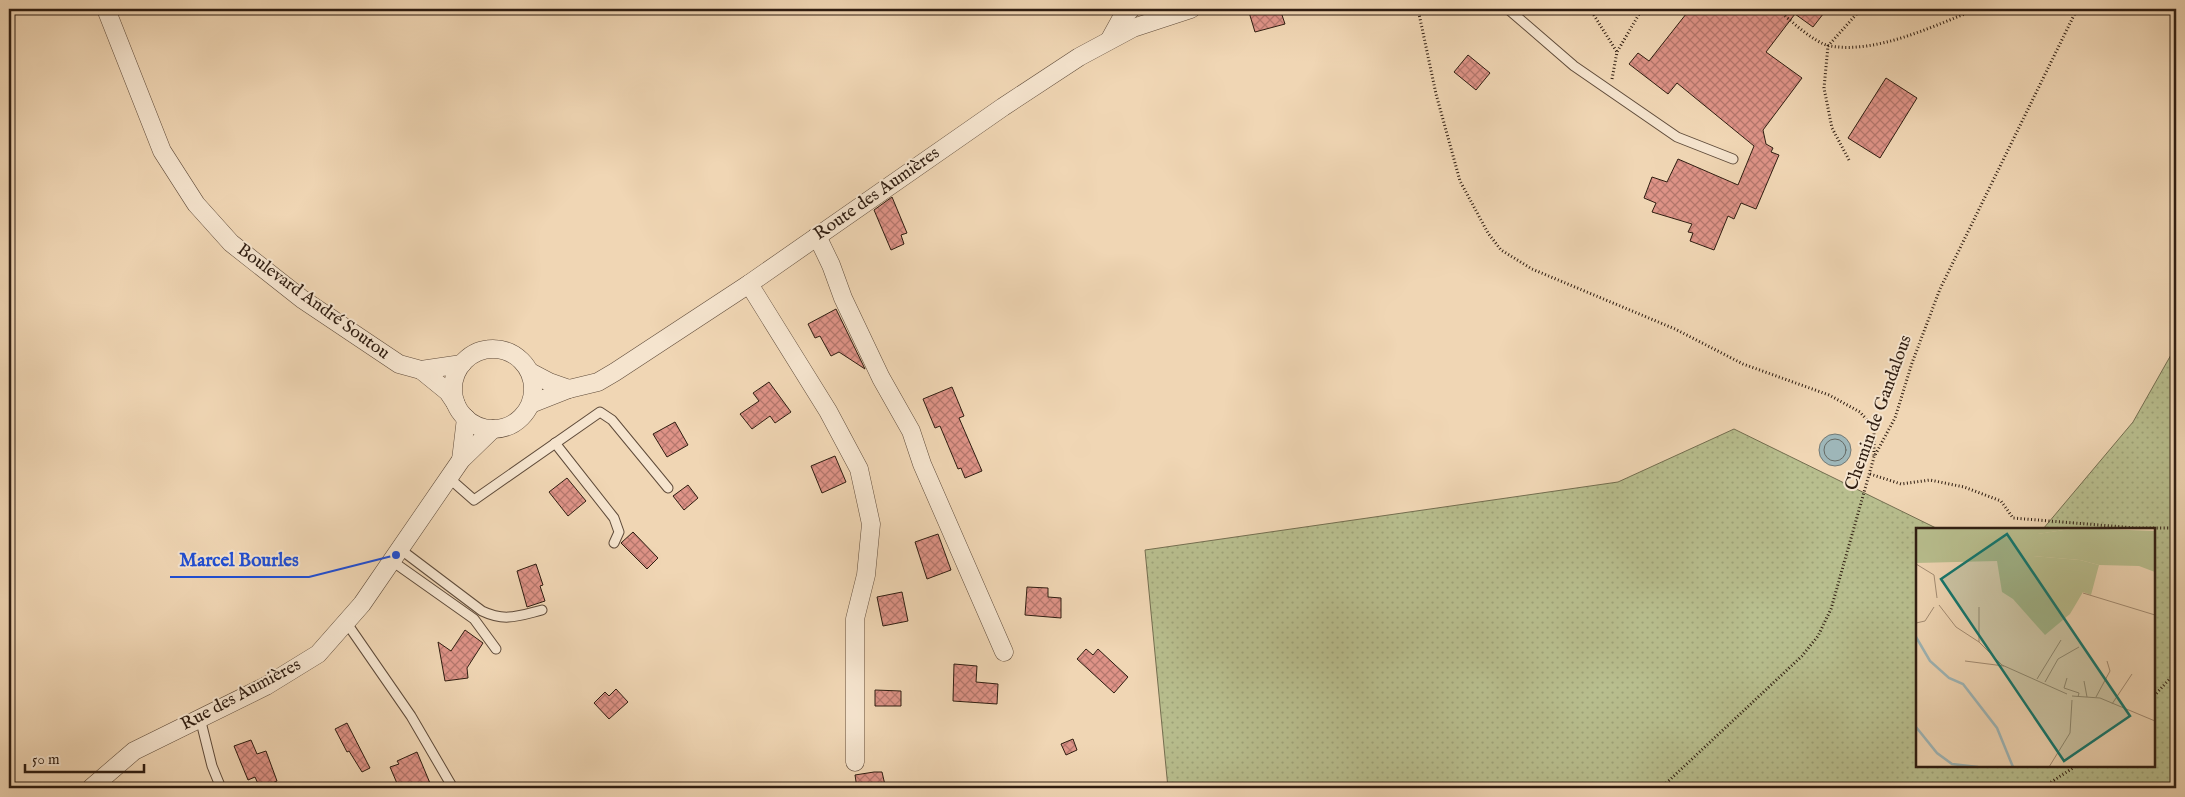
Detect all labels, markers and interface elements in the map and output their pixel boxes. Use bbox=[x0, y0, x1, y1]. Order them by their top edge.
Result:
street label: Route des Aumières bbox=[810, 142, 944, 246]
street label: Boulevard André Soutou bbox=[232, 239, 394, 365]
street label: Chemin de Gandalous bbox=[1840, 332, 1918, 494]
inset map bbox=[1916, 528, 2155, 767]
callout: Marcel Bourles bbox=[170, 543, 309, 577]
text: Marcel Bourles bbox=[179, 549, 299, 573]
street label: Rue des Aumières bbox=[177, 654, 305, 736]
scale bar bbox=[25, 742, 144, 774]
text: 50 m bbox=[32, 750, 60, 769]

